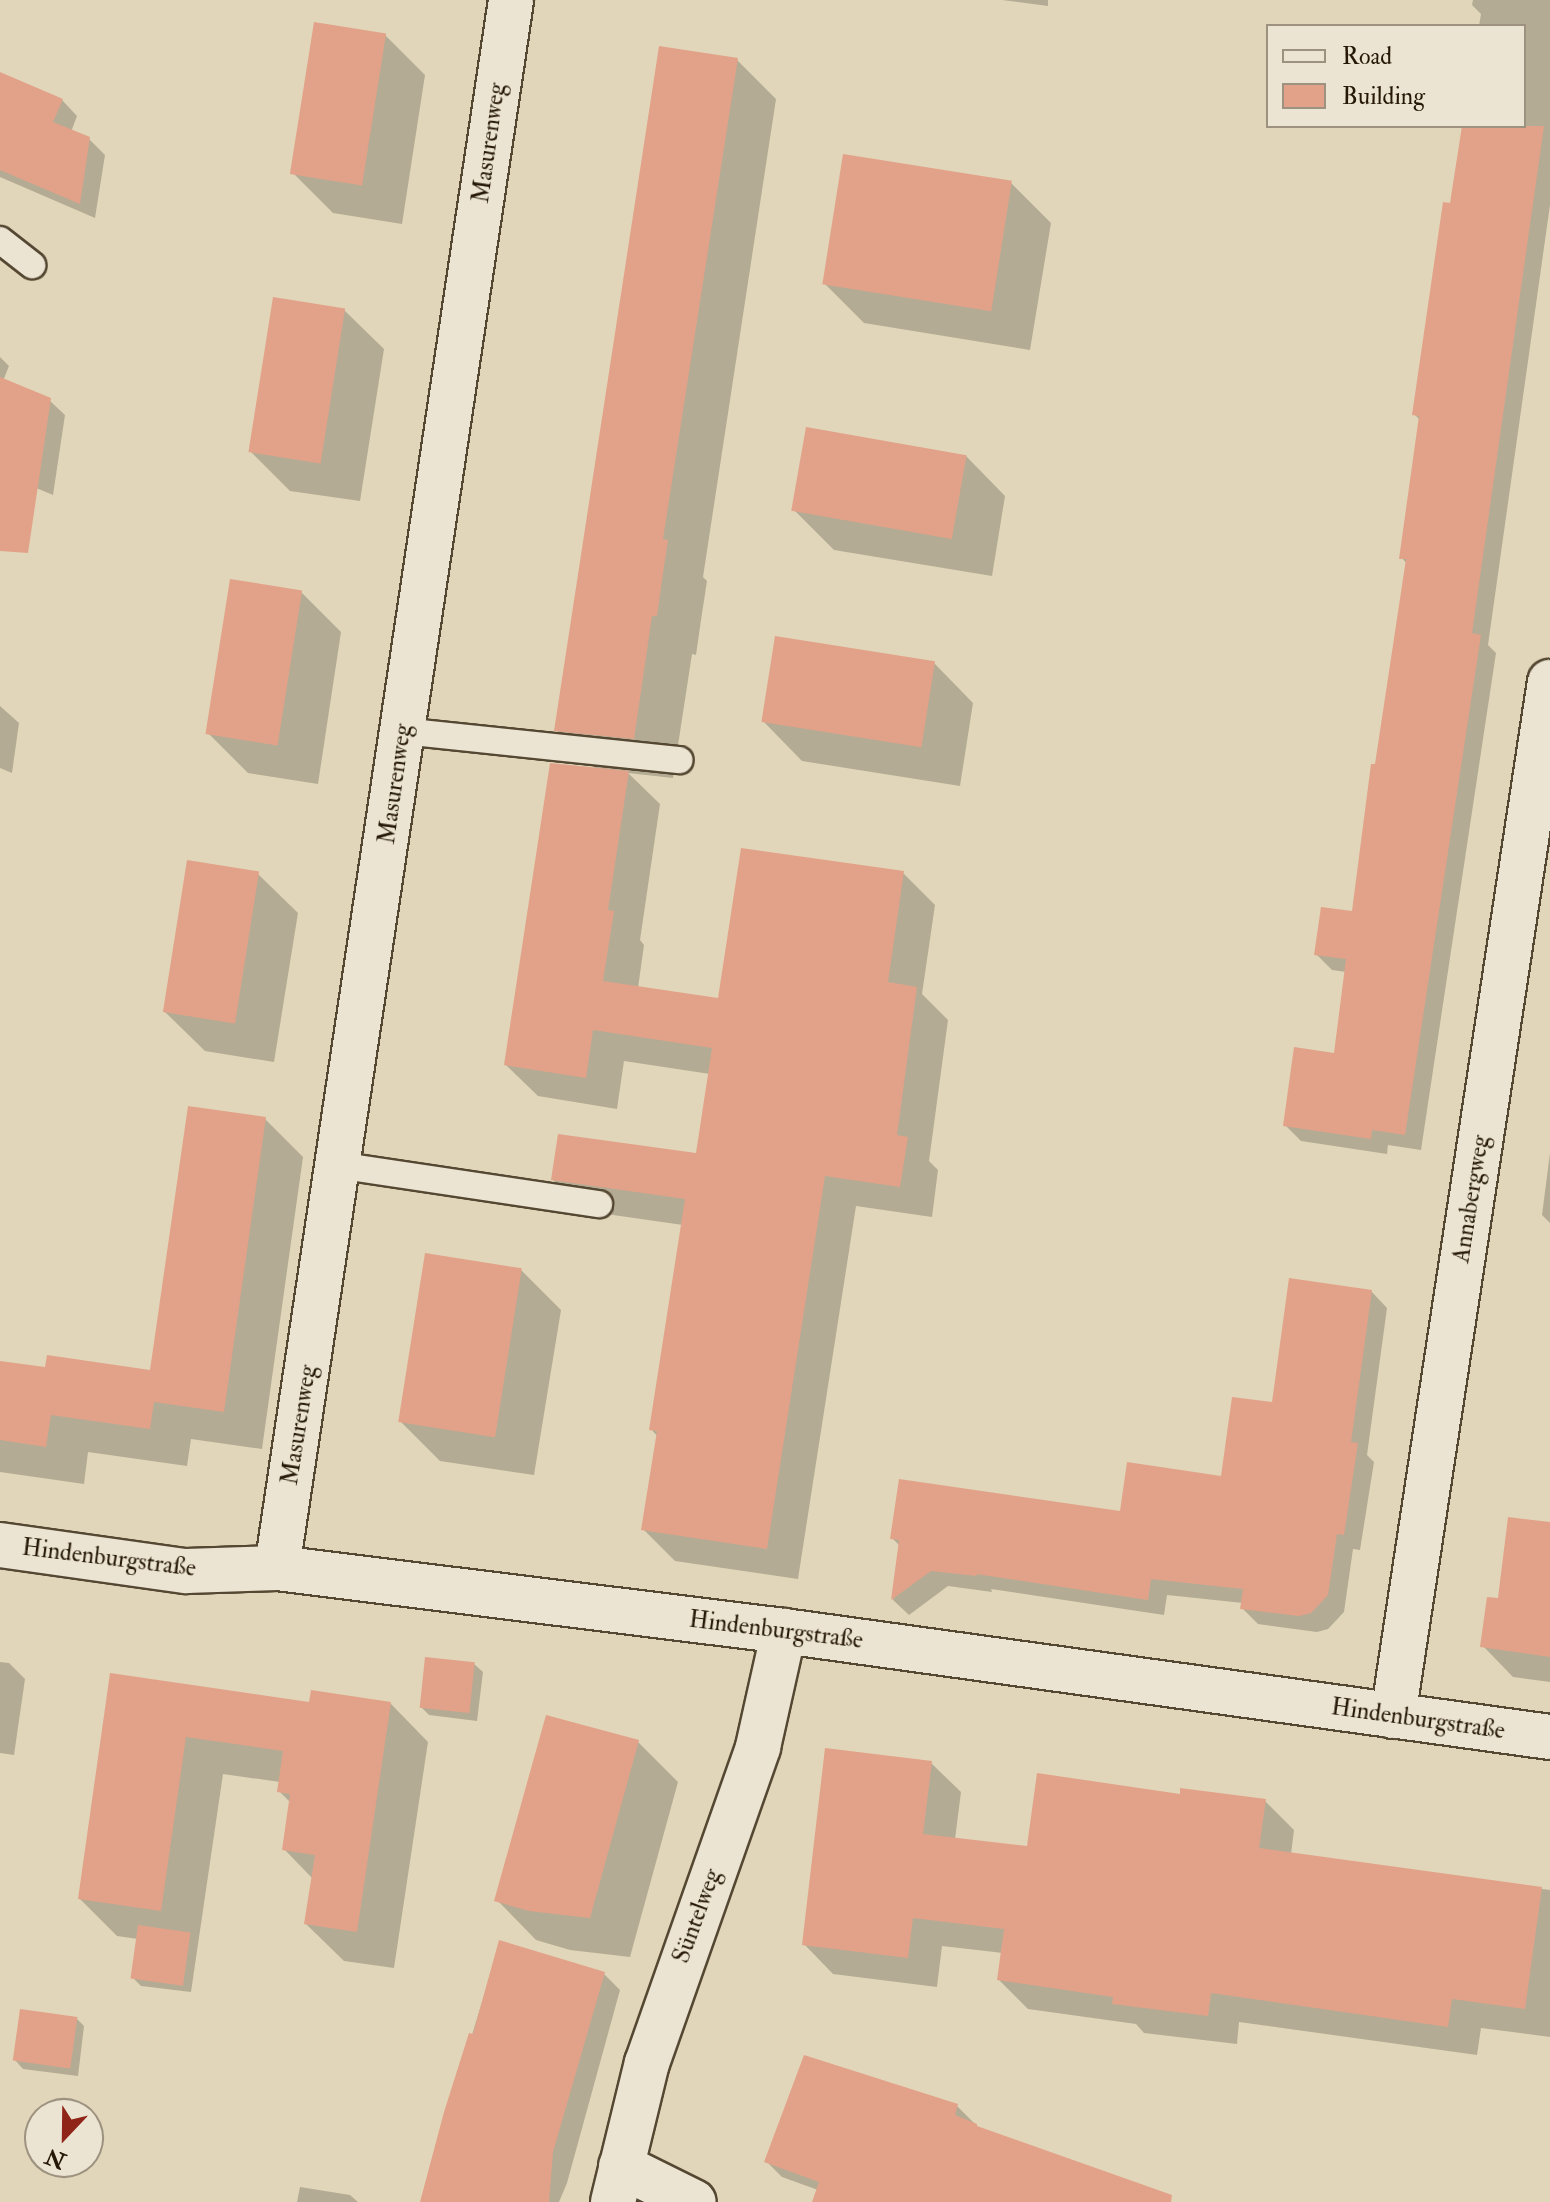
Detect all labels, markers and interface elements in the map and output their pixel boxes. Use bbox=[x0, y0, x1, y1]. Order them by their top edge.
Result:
legend bbox=[1266, 24, 1526, 128]
text: Road bbox=[1342, 41, 1392, 72]
street label: Masurenweg bbox=[466, 81, 512, 205]
text: Building bbox=[1342, 81, 1425, 112]
street label: Masurenweg bbox=[372, 722, 418, 846]
street label: Annabergweg bbox=[1447, 1133, 1495, 1265]
street label: Masurenweg bbox=[275, 1363, 323, 1487]
street label: Hindenburgstraße bbox=[20, 1533, 198, 1583]
street label: Hindenburgstraße bbox=[687, 1605, 865, 1655]
street label: Hindenburgstraße bbox=[1329, 1693, 1507, 1745]
street label: Süntelweg bbox=[667, 1865, 727, 1967]
north arrow bbox=[24, 2098, 104, 2178]
text: N bbox=[41, 2142, 70, 2175]

